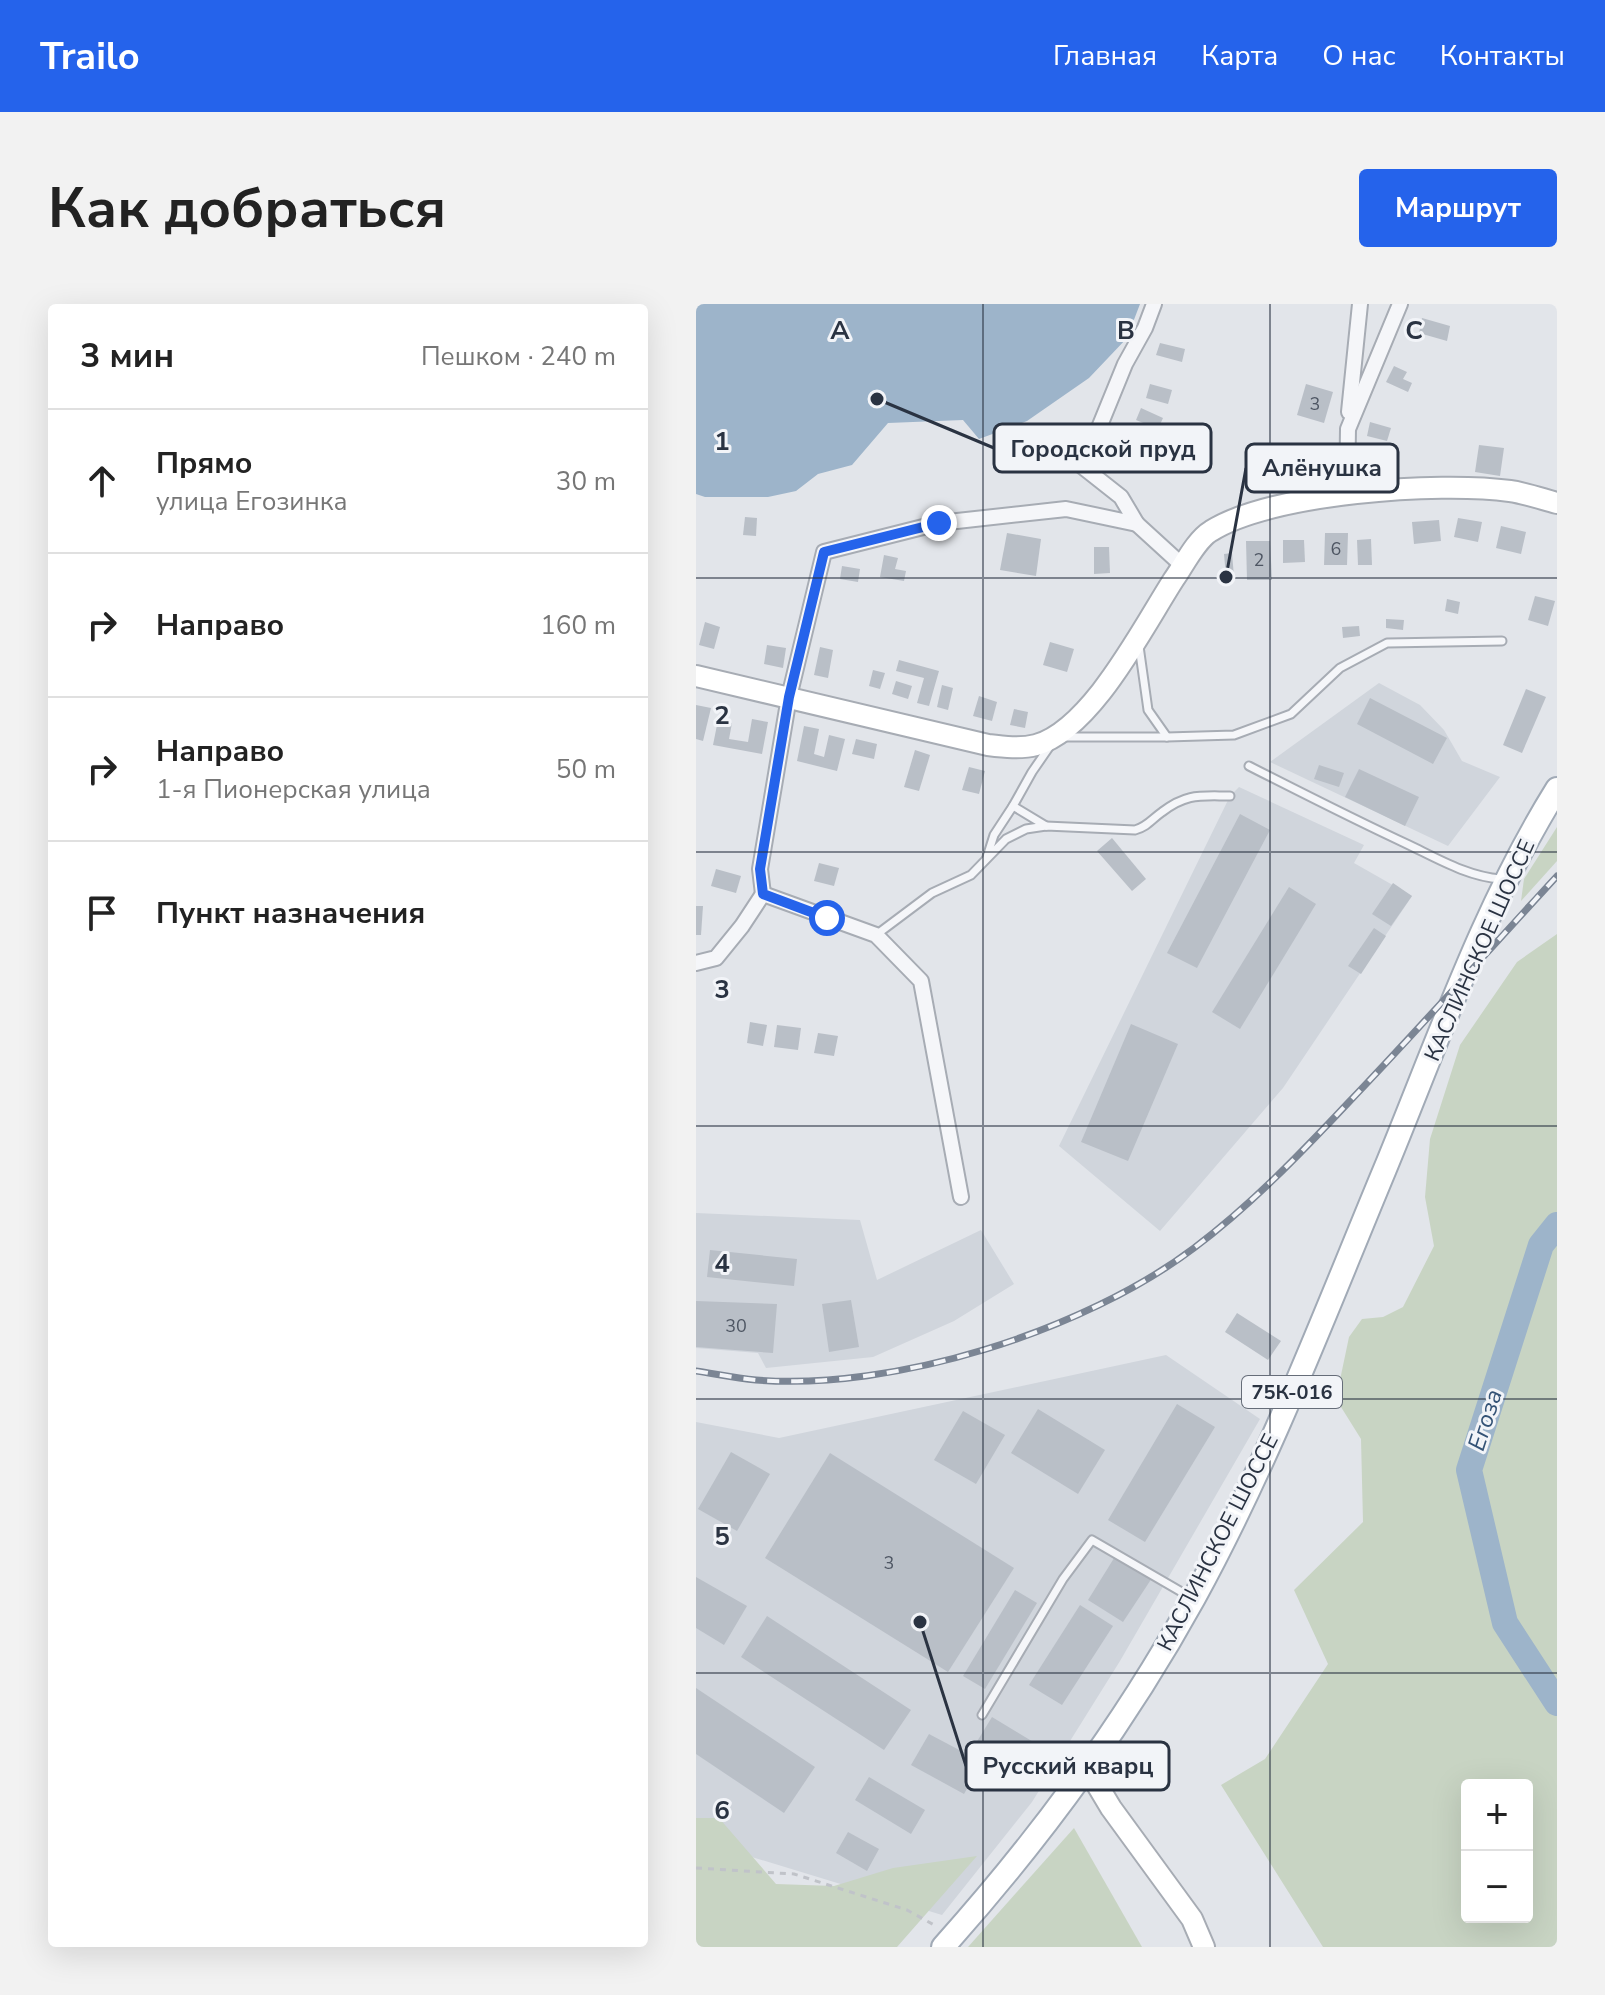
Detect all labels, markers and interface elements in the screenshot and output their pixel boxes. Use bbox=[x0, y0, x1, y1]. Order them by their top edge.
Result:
text: Trailo bbox=[40, 31, 140, 82]
text: Главная bbox=[1053, 37, 1157, 75]
text: Карта bbox=[1201, 37, 1278, 75]
text: О нас bbox=[1322, 37, 1396, 75]
text: Контакты bbox=[1440, 37, 1565, 75]
button: Маршрут bbox=[1359, 169, 1557, 247]
text: Как добраться bbox=[48, 170, 446, 247]
text: A bbox=[830, 313, 850, 348]
text: B bbox=[1117, 313, 1135, 348]
text: C bbox=[1405, 313, 1423, 348]
text: 3 мин bbox=[80, 333, 174, 379]
text: Пешком · 240 m bbox=[421, 339, 616, 374]
house number: 3 bbox=[1310, 392, 1320, 416]
text: 1 bbox=[714, 424, 730, 459]
callout: Городской пруд bbox=[994, 424, 1211, 472]
text: Городской пруд bbox=[1010, 433, 1196, 465]
text: Прямо bbox=[156, 443, 253, 484]
callout: Алёнушка bbox=[1246, 444, 1398, 492]
text: Алёнушка bbox=[1262, 452, 1382, 484]
icon: ahead bbox=[80, 459, 124, 503]
text: 30 m bbox=[556, 464, 616, 499]
text: улица Егозинка bbox=[156, 484, 347, 519]
route end bbox=[921, 505, 957, 541]
house number: 6 bbox=[1331, 537, 1341, 561]
house number: 2 bbox=[1254, 548, 1264, 572]
icon: right bbox=[80, 603, 124, 647]
text: Направо bbox=[156, 605, 284, 646]
text: 160 m bbox=[540, 608, 616, 643]
text: 2 bbox=[714, 698, 730, 733]
text: Направо bbox=[156, 731, 284, 772]
icon: right bbox=[80, 747, 124, 791]
text: 50 m bbox=[556, 752, 616, 787]
text: 1-я Пионерская улица bbox=[156, 772, 431, 807]
street label: КАСЛИНСКОЕ ШОССЕ bbox=[1417, 835, 1542, 1066]
icon: arrive bbox=[80, 891, 124, 935]
text: Пункт назначения bbox=[156, 893, 425, 934]
route start bbox=[809, 900, 845, 936]
text: 3 bbox=[714, 972, 730, 1007]
text: 4 bbox=[714, 1246, 730, 1281]
house number: 30 bbox=[725, 1314, 747, 1338]
road number: 75К-016 bbox=[1242, 1376, 1342, 1408]
water label: Егоза bbox=[1460, 1385, 1510, 1455]
street label: КАСЛИНСКОЕ ШОССЕ bbox=[1150, 1429, 1286, 1656]
text: 5 bbox=[714, 1519, 730, 1554]
house number: 3 bbox=[884, 1551, 894, 1575]
callout: Русский кварц bbox=[966, 1742, 1169, 1790]
text: Русский кварц bbox=[983, 1750, 1153, 1782]
map controls bbox=[1461, 1779, 1533, 1923]
button: + bbox=[1461, 1779, 1533, 1851]
text: 6 bbox=[714, 1793, 730, 1828]
button: − bbox=[1461, 1851, 1533, 1923]

